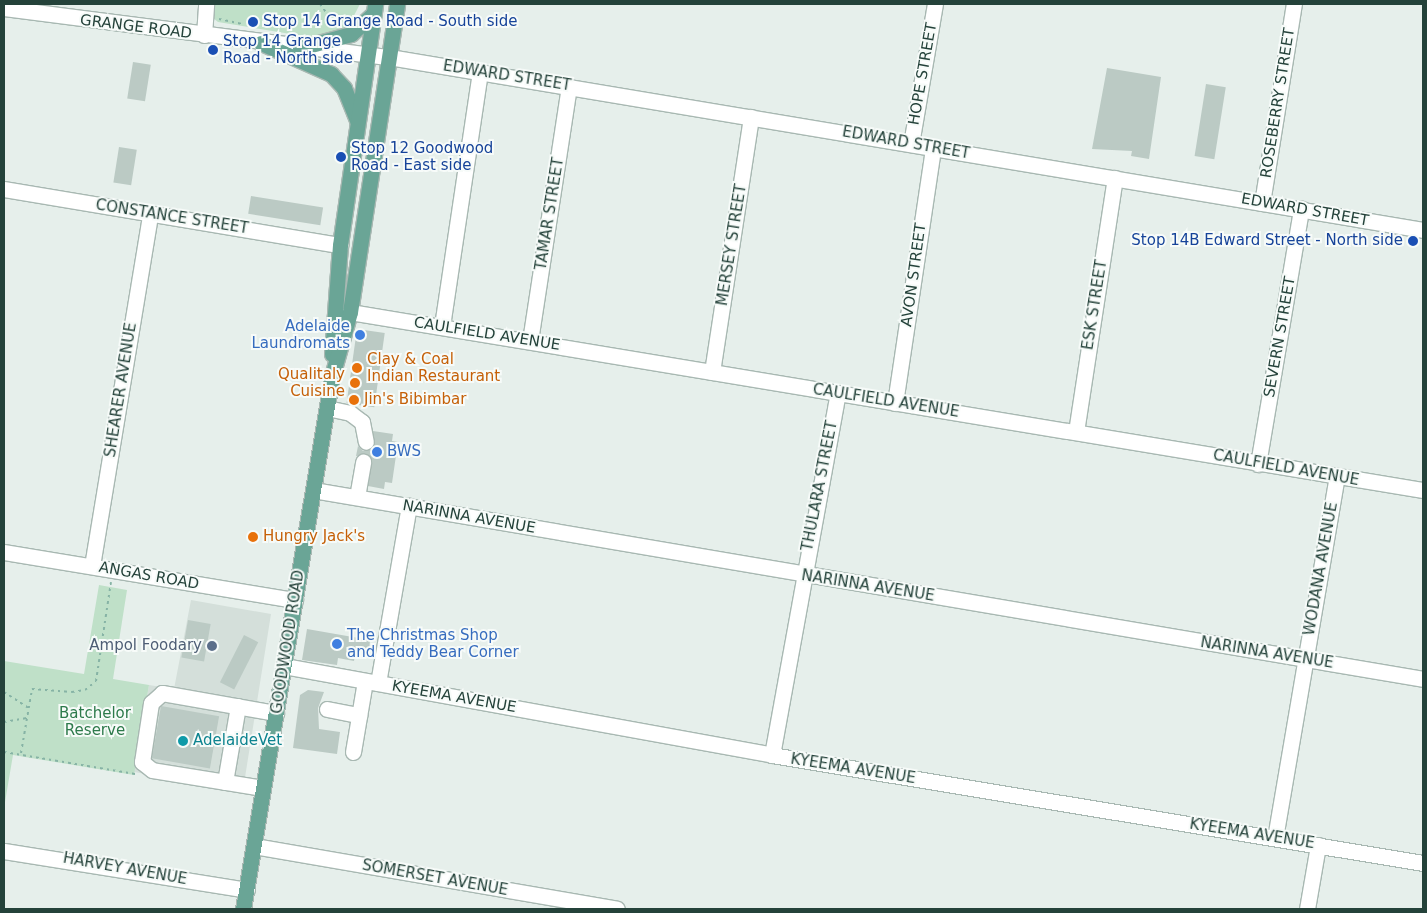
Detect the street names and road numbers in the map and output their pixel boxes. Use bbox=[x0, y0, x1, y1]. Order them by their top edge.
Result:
street label: GRANGE ROAD bbox=[79, 11, 193, 43]
street label: HOPE STREET bbox=[905, 21, 941, 127]
street label: ROSEBERRY STREET bbox=[1257, 27, 1299, 179]
street label: EDWARD STREET bbox=[442, 57, 572, 95]
street label: EDWARD STREET bbox=[841, 123, 971, 163]
street label: TAMAR STREET bbox=[532, 156, 568, 272]
street label: MERSEY STREET bbox=[713, 183, 751, 307]
street label: EDWARD STREET bbox=[1240, 190, 1370, 230]
street label: CONSTANCE STREET bbox=[94, 196, 250, 238]
street label: AVON STREET bbox=[898, 222, 930, 328]
street label: ESK STREET bbox=[1079, 259, 1111, 351]
street label: SEVERN STREET bbox=[1261, 275, 1299, 399]
street label: CAULFIELD AVENUE bbox=[413, 314, 561, 354]
street label: SHEARER AVENUE bbox=[101, 321, 141, 459]
street label: CAULFIELD AVENUE bbox=[812, 381, 960, 421]
street label: THULARA STREET bbox=[799, 419, 841, 553]
street label: CAULFIELD AVENUE bbox=[1212, 446, 1360, 490]
street label: NARINNA AVENUE bbox=[401, 496, 537, 538]
street label: WODANA AVENUE bbox=[1300, 501, 1342, 637]
street label: ANGAS ROAD bbox=[97, 558, 201, 594]
street label: NARINNA AVENUE bbox=[800, 567, 936, 605]
street label: GOODWOOD ROAD bbox=[268, 569, 308, 715]
street label: NARINNA AVENUE bbox=[1199, 634, 1335, 672]
street label: KYEEMA AVENUE bbox=[390, 677, 518, 717]
street label: KYEEMA AVENUE bbox=[789, 750, 917, 788]
street label: KYEEMA AVENUE bbox=[1188, 815, 1316, 853]
street label: HARVEY AVENUE bbox=[62, 849, 188, 889]
street label: SOMERSET AVENUE bbox=[361, 856, 509, 900]

